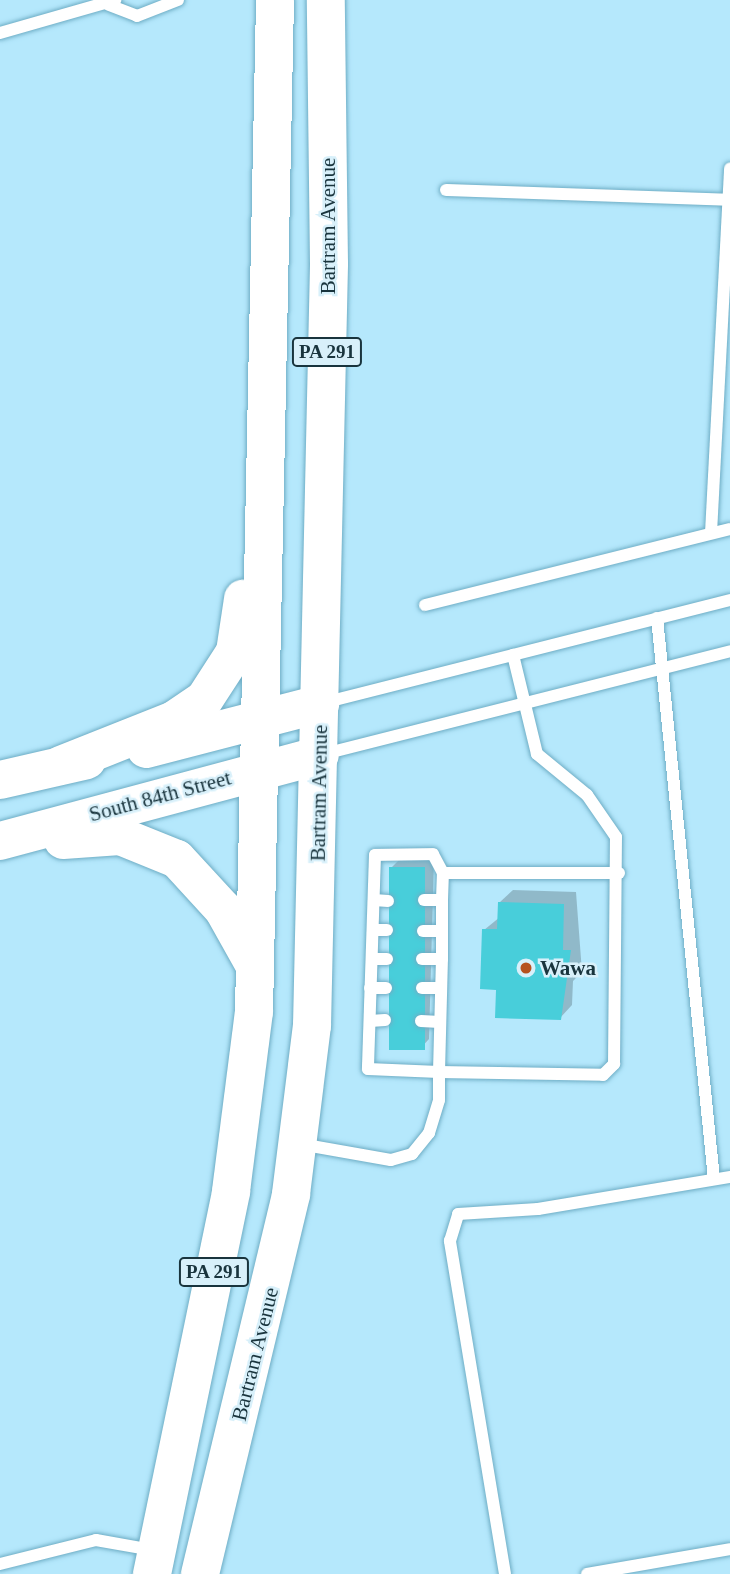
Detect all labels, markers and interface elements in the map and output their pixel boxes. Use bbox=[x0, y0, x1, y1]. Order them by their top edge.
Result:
street label: Bartram Avenue bbox=[315, 157, 341, 295]
road number: PA 291 bbox=[290, 336, 364, 368]
street label: Bartram Avenue bbox=[305, 724, 333, 862]
street label: South 84th Street bbox=[86, 765, 234, 827]
place label: Wawa bbox=[540, 955, 596, 981]
marker: Wawa bbox=[518, 960, 534, 976]
road number: PA 291 bbox=[177, 1256, 251, 1288]
street label: Bartram Avenue bbox=[226, 1284, 284, 1424]

